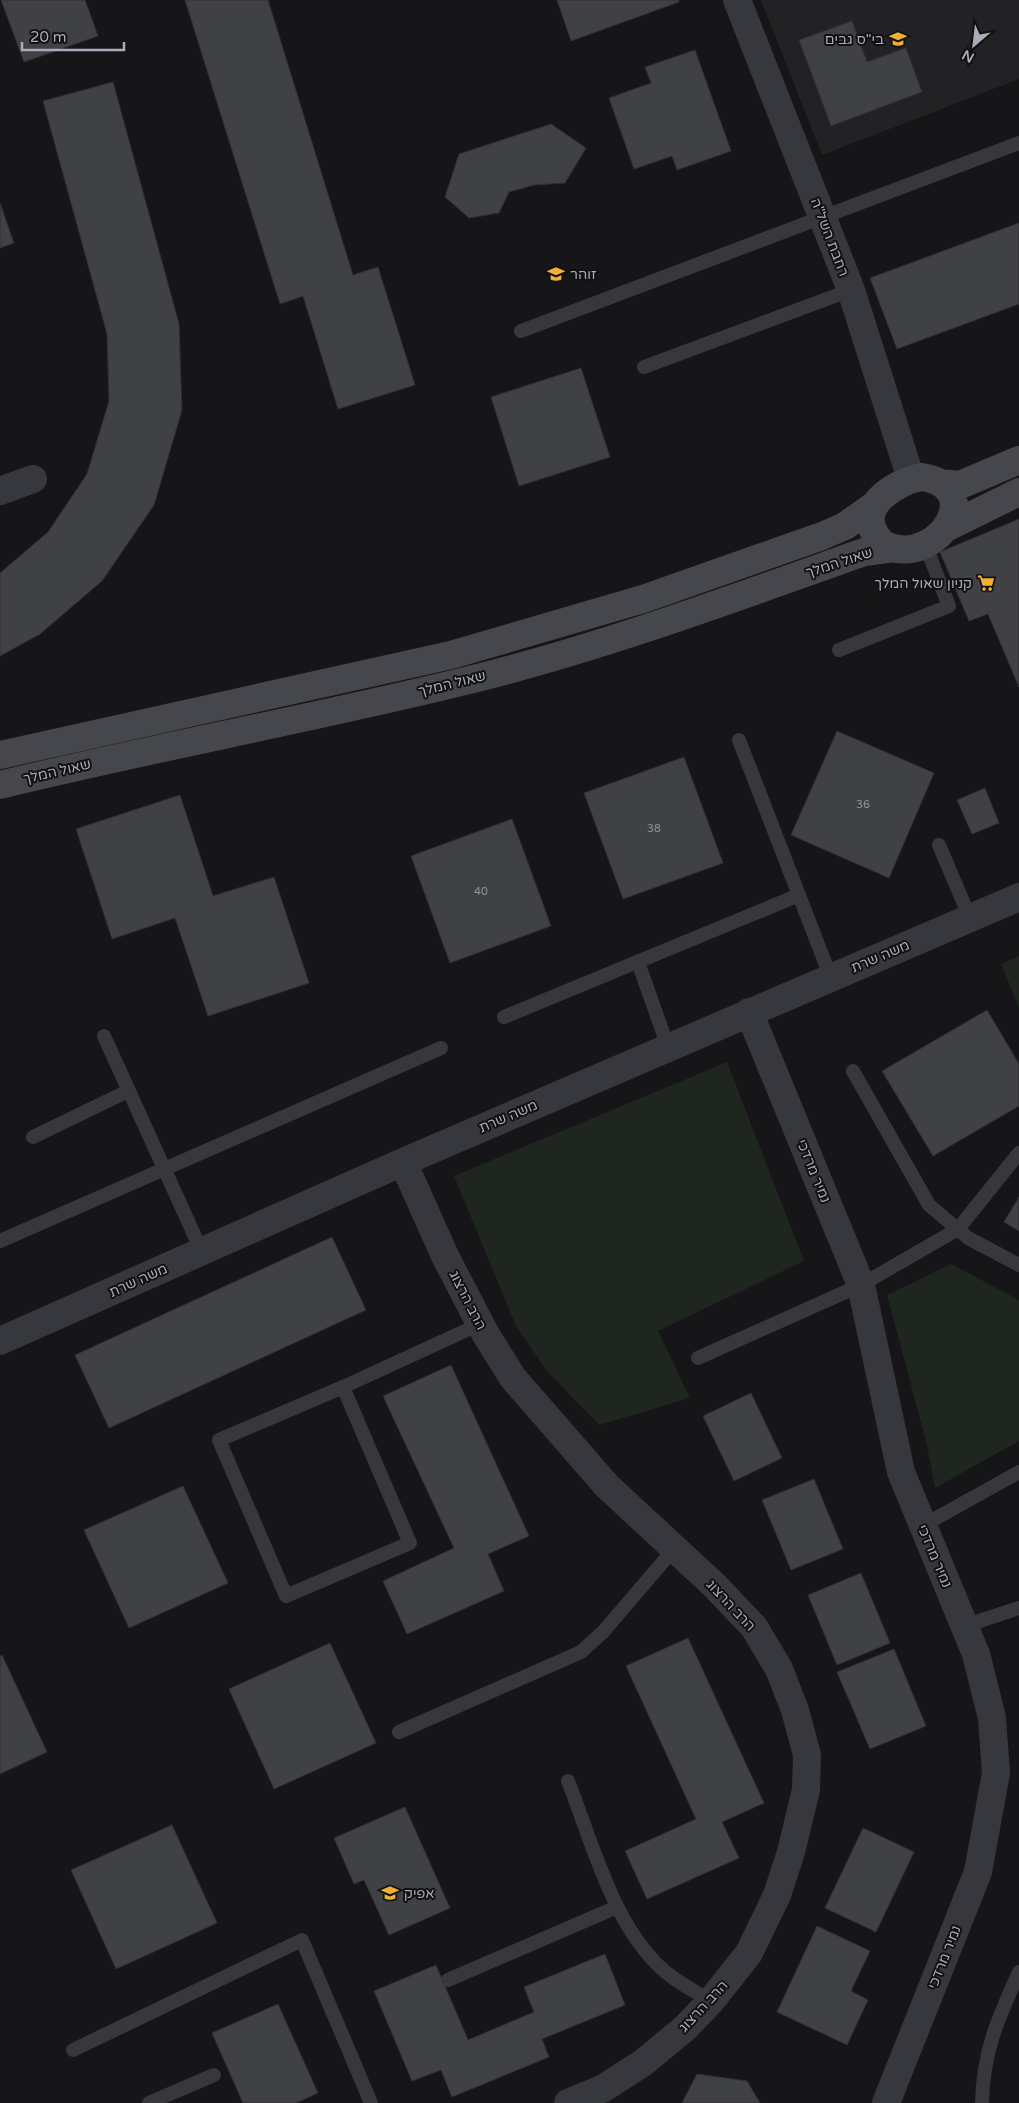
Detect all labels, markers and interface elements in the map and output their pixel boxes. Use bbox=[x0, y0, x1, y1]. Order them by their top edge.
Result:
scale bar bbox=[22, 20, 125, 52]
north arrow bbox=[949, 20, 999, 70]
text: 20 m bbox=[30, 28, 67, 46]
school or university icon: בי"ס גבים bbox=[888, 29, 908, 49]
place label: בי"ס גבים bbox=[825, 31, 884, 48]
text: N bbox=[959, 46, 977, 66]
street label: רחבת השל"ה bbox=[807, 196, 852, 279]
school or university icon: זוהר bbox=[546, 264, 566, 284]
place label: זוהר bbox=[570, 266, 597, 283]
street label: שאול המלך bbox=[804, 544, 875, 581]
supermarket icon: קניון שאול המלך bbox=[976, 573, 996, 593]
place label: קניון שאול המלך bbox=[874, 575, 972, 592]
street label: שאול המלך bbox=[417, 667, 488, 700]
street label: שאול המלך bbox=[22, 755, 93, 788]
house number: 36 bbox=[856, 798, 870, 811]
house number: 38 bbox=[647, 822, 661, 835]
house number: 40 bbox=[474, 885, 488, 898]
street label: משה שרת bbox=[848, 937, 912, 976]
street label: משה שרת bbox=[476, 1097, 540, 1136]
street label: נמיר מרדכי bbox=[793, 1137, 834, 1205]
street label: משה שרת bbox=[106, 1260, 170, 1301]
street label: הרב הרצוג bbox=[445, 1268, 490, 1333]
street label: נמיר מרדכי bbox=[914, 1522, 955, 1590]
street label: הרב הרצוג bbox=[703, 1576, 759, 1635]
school or university icon: אפיק bbox=[380, 1883, 400, 1903]
place label: אפיק bbox=[404, 1885, 434, 1902]
street label: נמיר מרדכי bbox=[924, 1923, 965, 1991]
street label: הרב הרצוג bbox=[675, 1977, 731, 2036]

